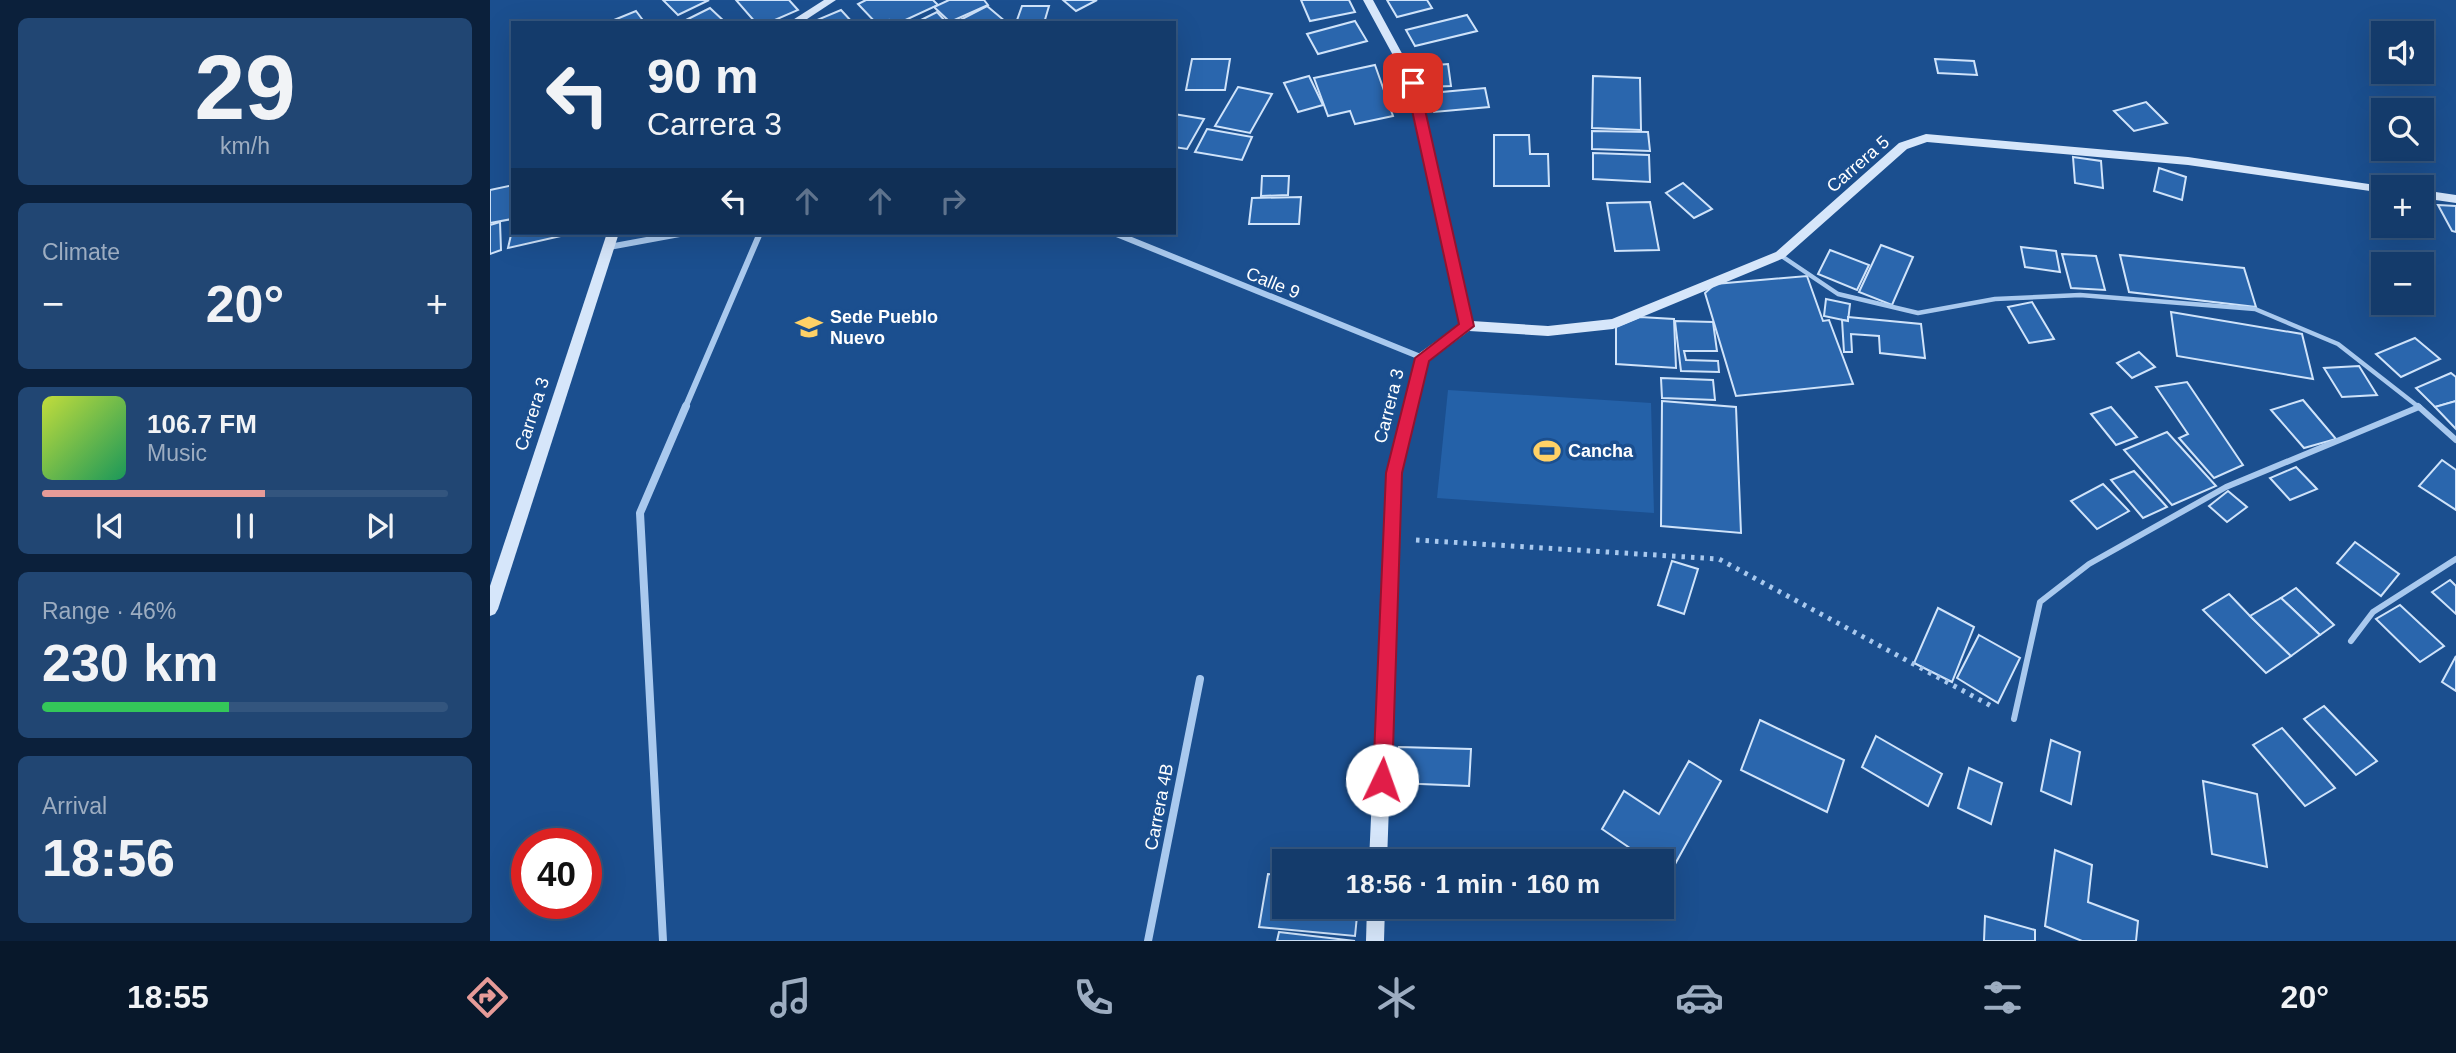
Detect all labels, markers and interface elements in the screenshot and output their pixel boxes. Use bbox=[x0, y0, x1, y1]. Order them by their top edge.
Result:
map controls bbox=[2371, 21, 2434, 315]
button: sound bbox=[2371, 21, 2434, 84]
text: 29 bbox=[194, 37, 296, 138]
icon: left bbox=[532, 49, 623, 140]
text: 90 m bbox=[647, 49, 759, 103]
pin bbox=[1383, 53, 1443, 113]
icon: arrive bbox=[1394, 64, 1432, 102]
button: search bbox=[2371, 98, 2434, 161]
text: Carrera 3 bbox=[647, 106, 782, 142]
street label: Carrera 5 bbox=[1823, 132, 1893, 196]
text: km/h bbox=[220, 133, 270, 159]
button: + bbox=[2371, 175, 2434, 238]
icon: left bbox=[715, 182, 753, 220]
icon: ahead bbox=[788, 182, 826, 220]
icon: ahead bbox=[861, 182, 899, 220]
icon: right bbox=[934, 182, 972, 220]
text: Climate bbox=[42, 239, 120, 265]
button: − bbox=[2371, 252, 2434, 315]
street label: Calle 9 bbox=[1243, 263, 1303, 303]
text: 20° bbox=[206, 275, 284, 333]
text: − bbox=[42, 283, 64, 325]
text: + bbox=[426, 283, 448, 325]
place label: Sede Pueblo Nuevo bbox=[830, 307, 938, 348]
school or university icon: Sede Pueblo Nuevo bbox=[794, 312, 824, 342]
street label: Carrera 3 bbox=[1370, 367, 1408, 445]
street label: Carrera 3 bbox=[511, 375, 553, 453]
text: 106.7 FM bbox=[147, 409, 257, 439]
sports icon: Cancha bbox=[1532, 436, 1562, 466]
text: Music bbox=[147, 440, 207, 466]
place label: Cancha bbox=[1568, 441, 1634, 461]
icon: previous bbox=[91, 507, 129, 545]
icon: pause bbox=[226, 507, 264, 545]
icon: next bbox=[361, 507, 399, 545]
text: Range · 46% bbox=[42, 598, 176, 624]
text: 230 km bbox=[42, 634, 218, 692]
position arrow bbox=[1345, 743, 1419, 817]
street label: Carrera 4B bbox=[1141, 762, 1177, 852]
text: Arrival bbox=[42, 793, 107, 819]
speed limit sign: 40 bbox=[511, 828, 602, 919]
text: 18:56 bbox=[42, 829, 175, 887]
text: 18:56 · 1 min · 160 m bbox=[1346, 869, 1600, 899]
icon: directions bbox=[463, 973, 512, 1022]
icon: music bbox=[766, 973, 815, 1022]
icon: phone bbox=[1069, 973, 1118, 1022]
icon: climate bbox=[1372, 973, 1421, 1022]
icon: car bbox=[1675, 973, 1724, 1022]
icon: filters bbox=[1978, 973, 2027, 1022]
text: 18:55 bbox=[127, 979, 209, 1015]
text: 20° bbox=[2281, 979, 2329, 1015]

